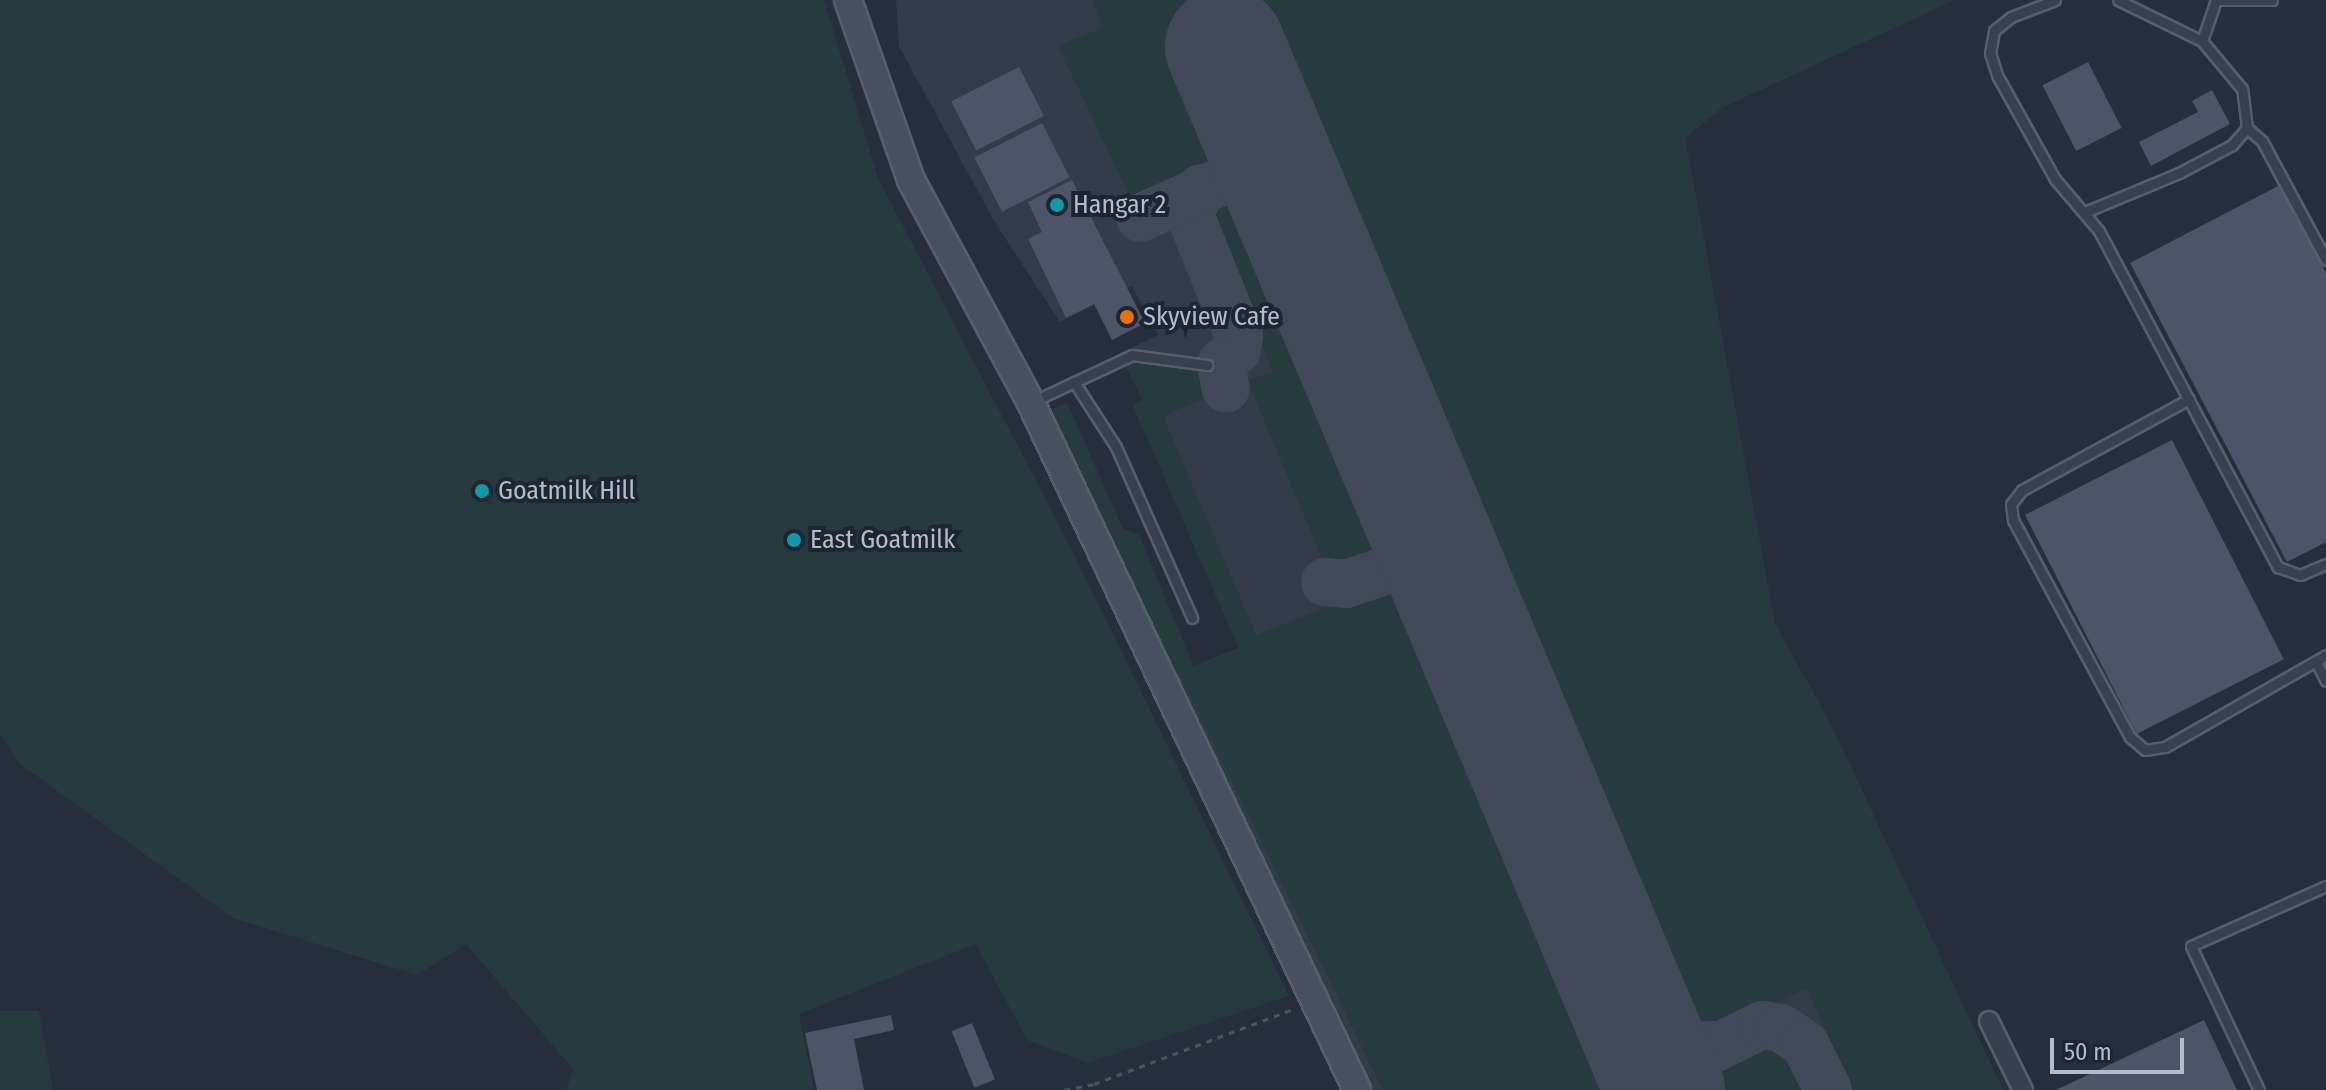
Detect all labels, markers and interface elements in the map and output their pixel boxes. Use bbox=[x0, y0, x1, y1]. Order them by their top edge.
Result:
place label: Hangar 2 bbox=[1073, 189, 1166, 221]
marker: Hangar 2 bbox=[1048, 196, 1066, 214]
place label: Skyview Cafe bbox=[1143, 301, 1280, 333]
marker: Skyview Cafe bbox=[1118, 308, 1136, 326]
place label: Goatmilk Hill bbox=[498, 475, 635, 507]
marker: Goatmilk Hill bbox=[473, 482, 491, 500]
place label: East Goatmilk bbox=[810, 524, 955, 556]
marker: East Goatmilk bbox=[785, 531, 803, 549]
scale bar bbox=[2054, 1022, 2188, 1072]
text: 50 m bbox=[2064, 1038, 2112, 1066]

